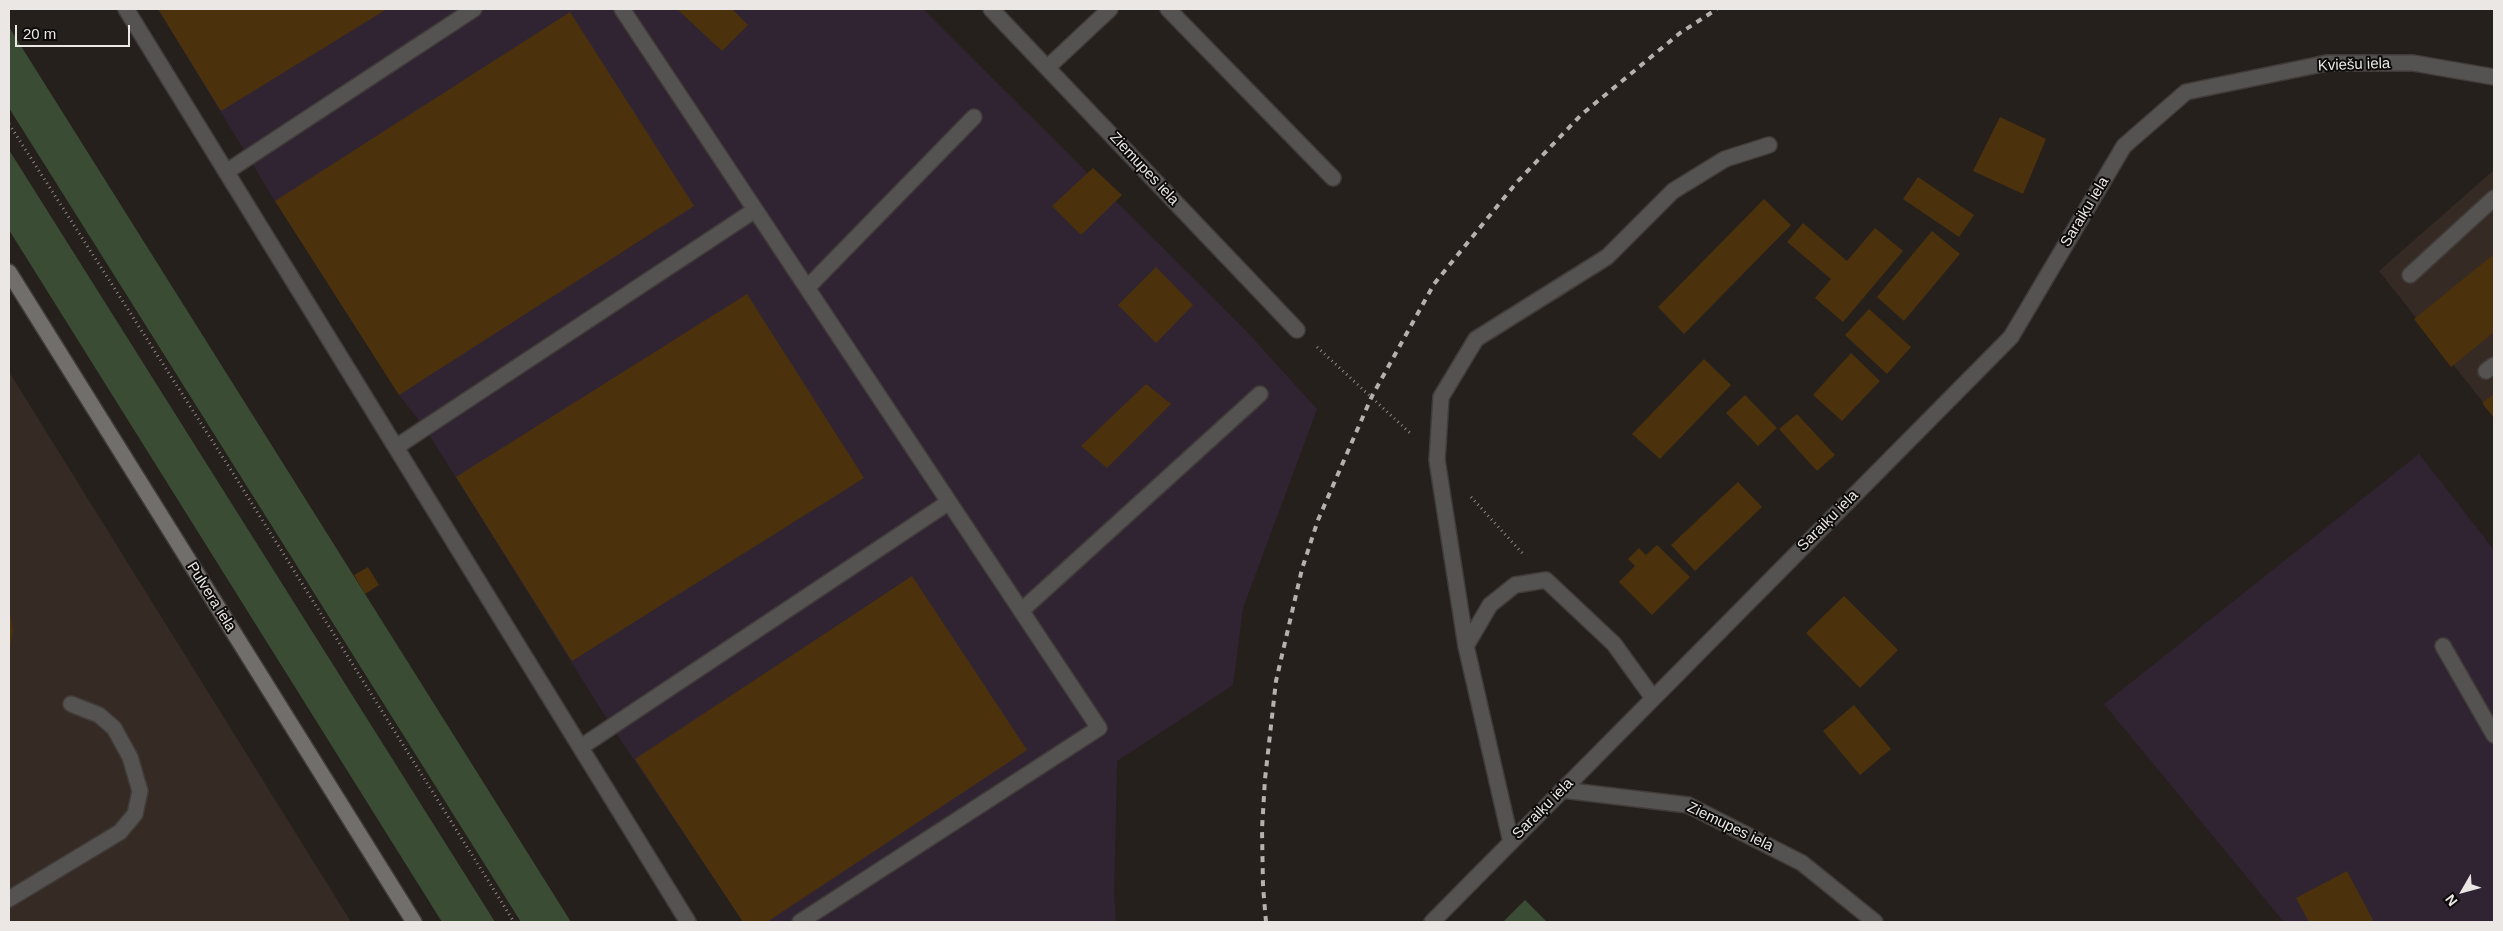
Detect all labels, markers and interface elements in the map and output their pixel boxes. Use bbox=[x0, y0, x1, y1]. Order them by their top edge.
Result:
scale bar bbox=[18, 15, 132, 47]
text: 20 m bbox=[23, 25, 56, 42]
street label: Kviešu iela bbox=[2317, 55, 2391, 75]
street label: Ziemupes iela bbox=[1106, 129, 1182, 209]
street label: Saraiķu iela bbox=[2057, 174, 2113, 250]
street label: Saraiķu iela bbox=[1794, 487, 1862, 555]
street label: Pulvera iela bbox=[183, 559, 239, 635]
street label: Saraiķu iela bbox=[1509, 775, 1577, 843]
street label: Ziemupes iela bbox=[1684, 798, 1776, 856]
north arrow bbox=[2438, 866, 2488, 916]
text: N bbox=[2442, 891, 2461, 909]

